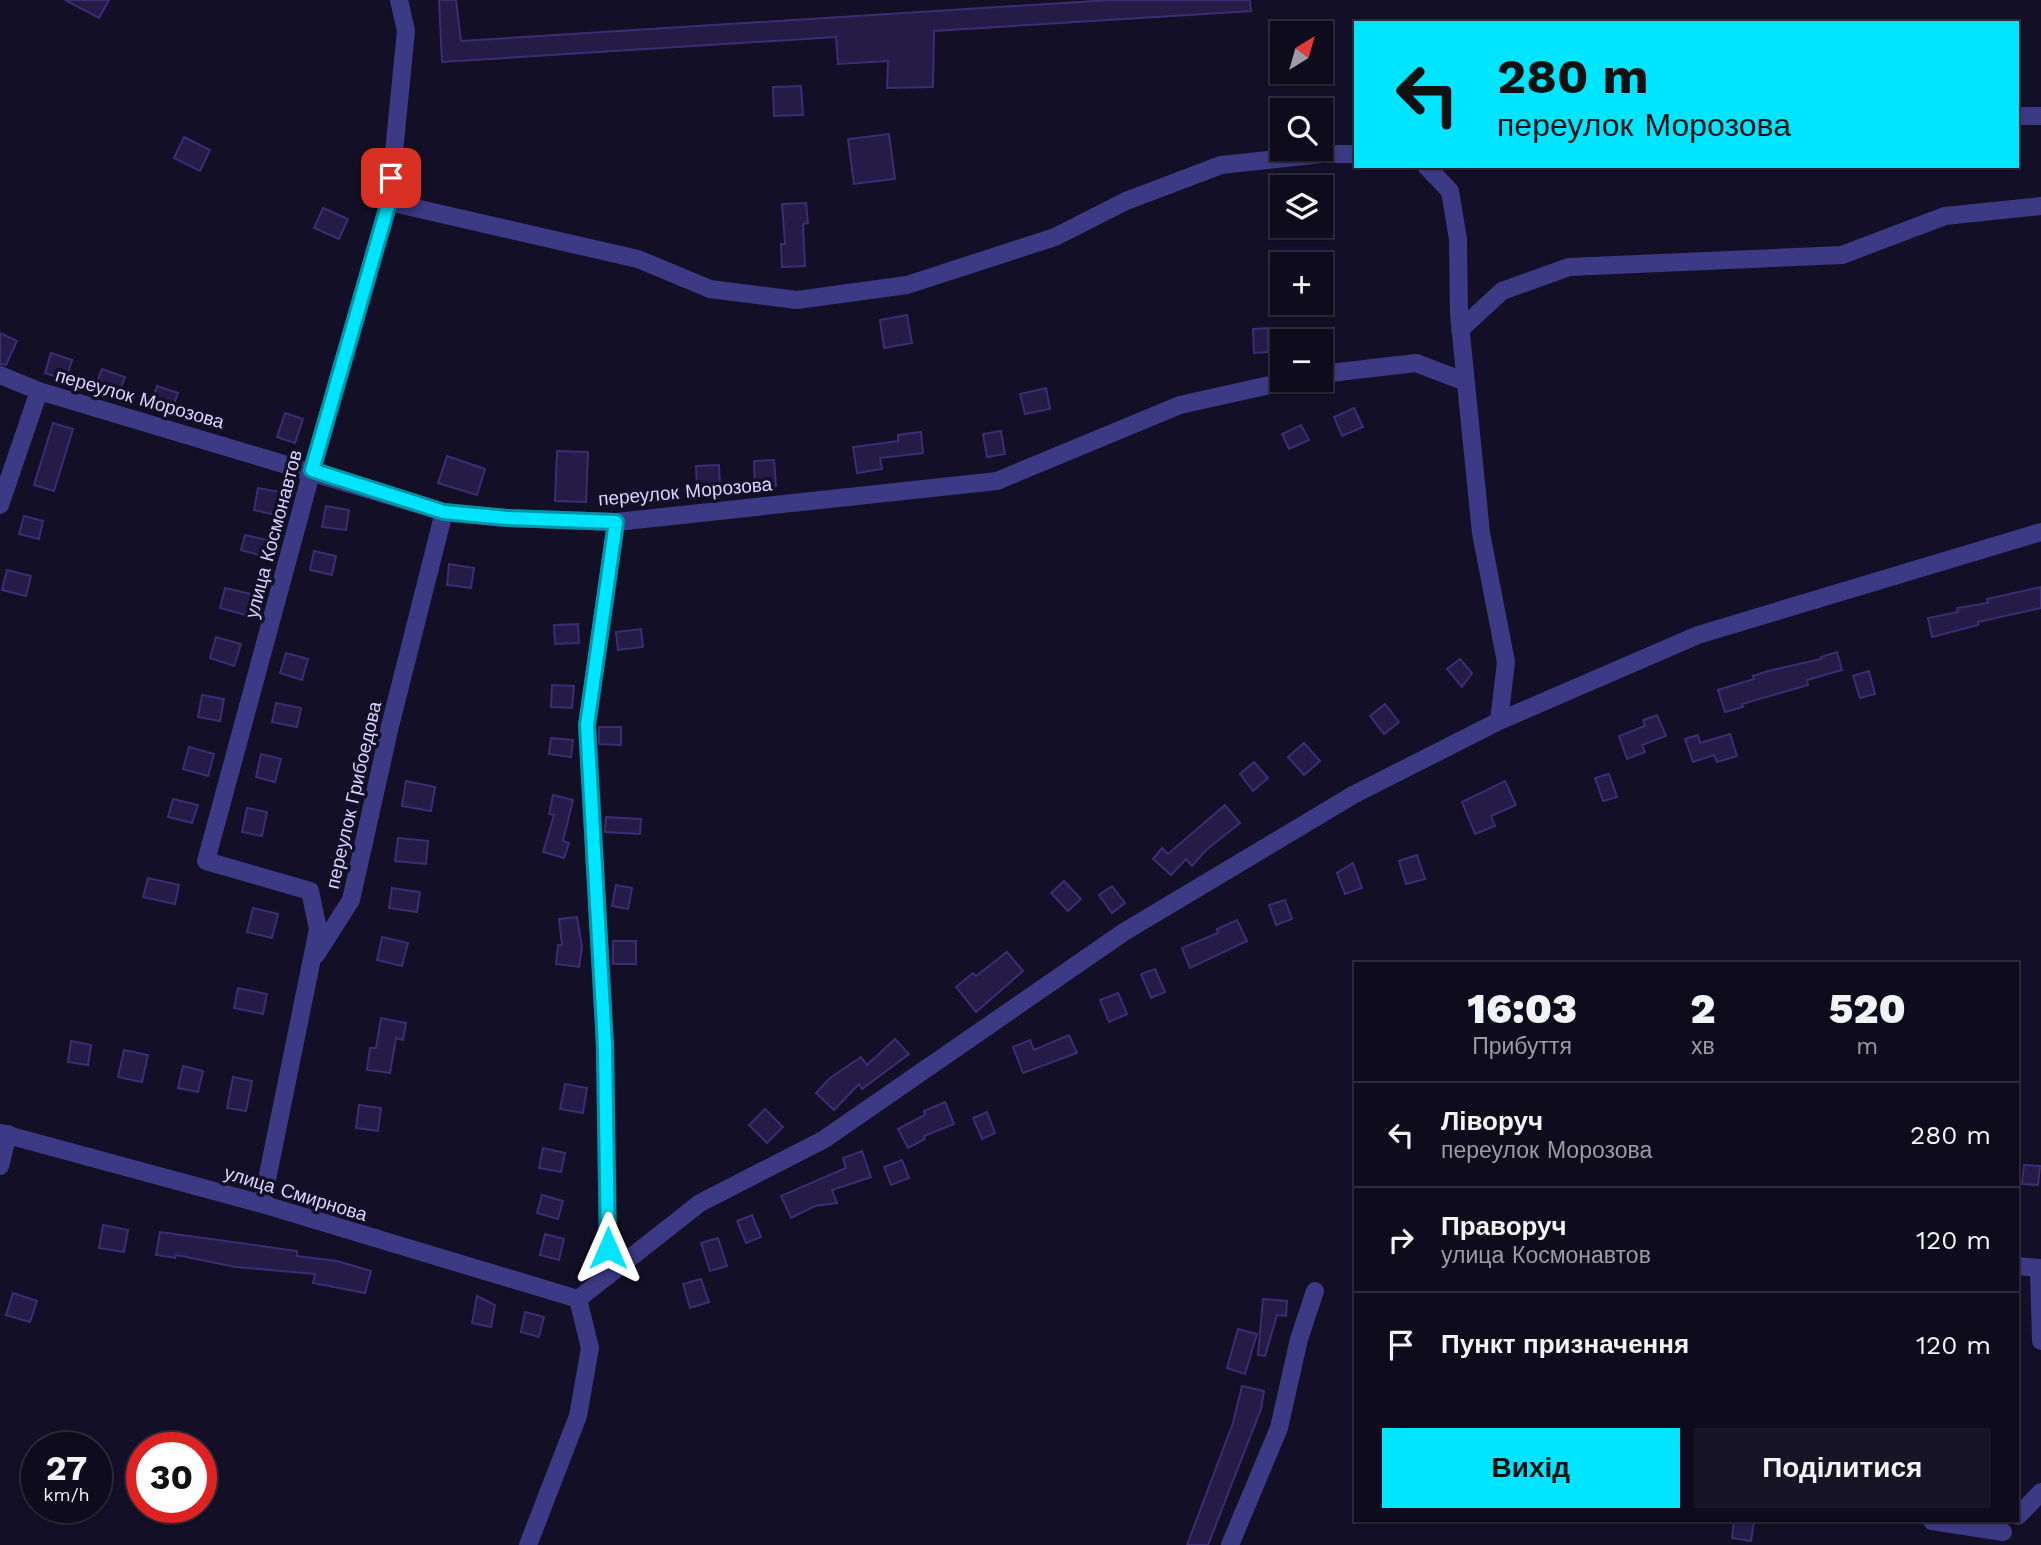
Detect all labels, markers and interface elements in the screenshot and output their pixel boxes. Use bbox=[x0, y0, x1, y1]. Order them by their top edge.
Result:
north arrow bbox=[1270, 21, 1334, 84]
map controls bbox=[1270, 21, 1333, 392]
text: 280 m bbox=[1497, 47, 1649, 105]
icon: left bbox=[1382, 49, 1473, 140]
button: search bbox=[1270, 98, 1333, 161]
text: переулок Морозова bbox=[1497, 106, 1791, 144]
pin bbox=[361, 148, 421, 208]
icon: arrive bbox=[372, 159, 410, 197]
button: layers bbox=[1270, 175, 1333, 238]
button: + bbox=[1270, 252, 1333, 315]
button: − bbox=[1270, 329, 1333, 392]
street label: переулок Морозова bbox=[53, 363, 227, 434]
street label: улица Космонавтов bbox=[240, 447, 307, 621]
street label: переулок Морозова bbox=[597, 472, 773, 511]
street label: переулок Грибоедова bbox=[321, 699, 386, 891]
text: 16:03 bbox=[1467, 984, 1577, 1033]
text: 2 bbox=[1690, 984, 1715, 1033]
text: 520 bbox=[1829, 984, 1906, 1033]
text: Прибуття bbox=[1472, 1033, 1572, 1060]
text: хв bbox=[1691, 1033, 1715, 1060]
text: m bbox=[1856, 1033, 1878, 1060]
text: Ліворуч bbox=[1441, 1106, 1543, 1136]
icon: left bbox=[1382, 1116, 1420, 1154]
text: 280 m bbox=[1910, 1120, 1991, 1150]
text: переулок Морозова bbox=[1441, 1137, 1652, 1164]
street label: улица Смирнова bbox=[222, 1161, 370, 1226]
position arrow bbox=[571, 1211, 645, 1285]
text: Праворуч bbox=[1441, 1211, 1567, 1241]
icon: right bbox=[1382, 1221, 1420, 1259]
text: 120 m bbox=[1916, 1225, 1991, 1255]
text: улица Космонавтов bbox=[1441, 1242, 1651, 1269]
icon: arrive bbox=[1382, 1326, 1420, 1364]
text: Пункт призначення bbox=[1441, 1329, 1689, 1359]
text: 120 m bbox=[1916, 1330, 1991, 1360]
button: Вихід bbox=[1382, 1428, 1680, 1508]
button: Поділитися bbox=[1694, 1428, 1991, 1508]
speed limit sign: 30 bbox=[126, 1432, 217, 1523]
text: 27 bbox=[46, 1447, 87, 1489]
text: km/h bbox=[43, 1484, 90, 1505]

